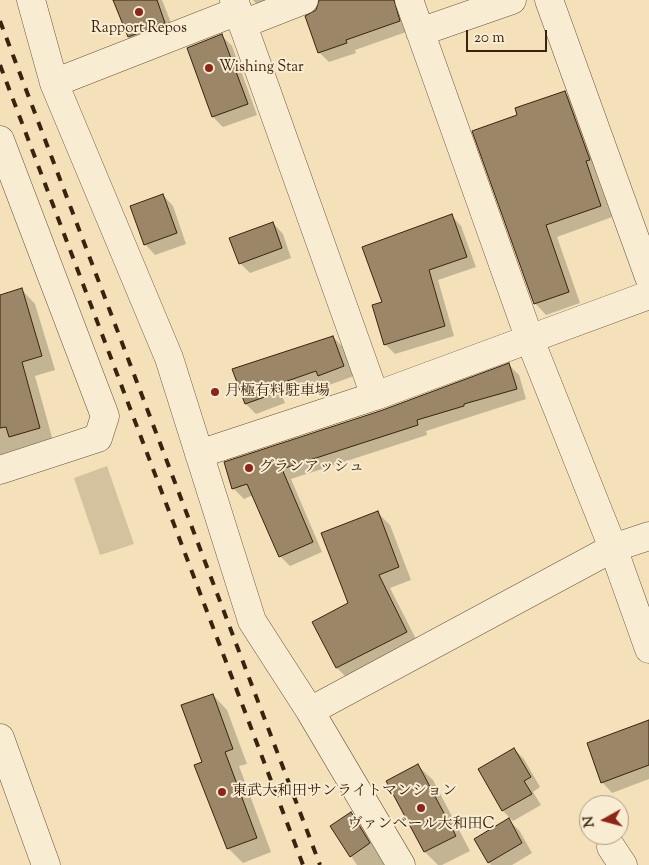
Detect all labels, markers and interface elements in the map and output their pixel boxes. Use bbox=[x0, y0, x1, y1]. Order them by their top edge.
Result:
marker: Rapport Repos bbox=[133, 6, 145, 18]
place label: Rapport Repos bbox=[91, 20, 187, 38]
scale bar bbox=[469, 20, 550, 52]
text: 20 m bbox=[474, 28, 505, 49]
place label: Wishing Star bbox=[219, 59, 304, 77]
marker: Wishing Star bbox=[203, 62, 215, 74]
place label: 月極有料駐車場 bbox=[225, 383, 330, 401]
marker: 月極有料駐車場 bbox=[209, 386, 221, 398]
place label: グランアッシュ bbox=[259, 459, 364, 477]
marker: グランアッシュ bbox=[243, 462, 255, 474]
place label: 東武大和田サンライトマンション bbox=[232, 783, 457, 801]
marker: 東武大和田サンライトマンション bbox=[216, 786, 228, 798]
north arrow bbox=[579, 795, 629, 845]
marker: ヴァンベール大和田C bbox=[415, 802, 427, 814]
text: N bbox=[579, 815, 601, 828]
place label: ヴァンベール大和田C bbox=[347, 816, 495, 834]

